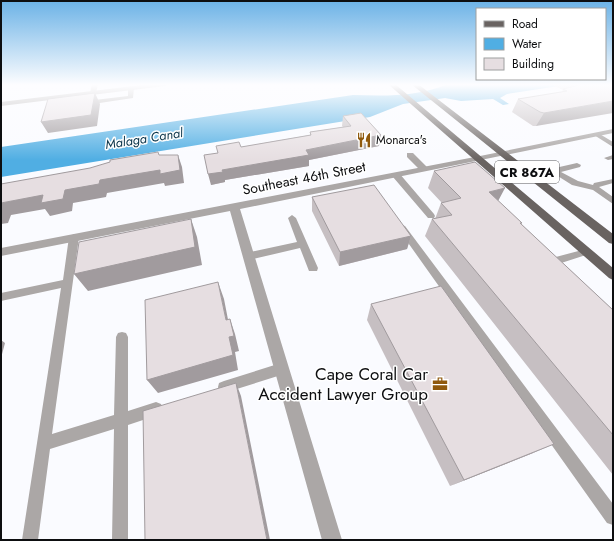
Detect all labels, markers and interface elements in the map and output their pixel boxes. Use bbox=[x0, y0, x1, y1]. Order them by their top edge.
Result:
legend bbox=[476, 8, 606, 80]
text: Road bbox=[512, 15, 538, 33]
text: Water bbox=[512, 35, 543, 53]
text: Building bbox=[512, 55, 554, 73]
water label: Malaga Canal bbox=[104, 123, 185, 154]
restaurant icon: Monarca's bbox=[355, 131, 373, 149]
place label: Monarca's bbox=[376, 131, 427, 149]
street label: Southeast 46th Street bbox=[241, 156, 368, 200]
road number: CR 867A bbox=[495, 161, 559, 183]
place label: Cape Coral Car Accident Lawyer Group bbox=[258, 362, 428, 406]
office icon: Cape Coral Car Accident Lawyer Group bbox=[431, 375, 449, 393]

